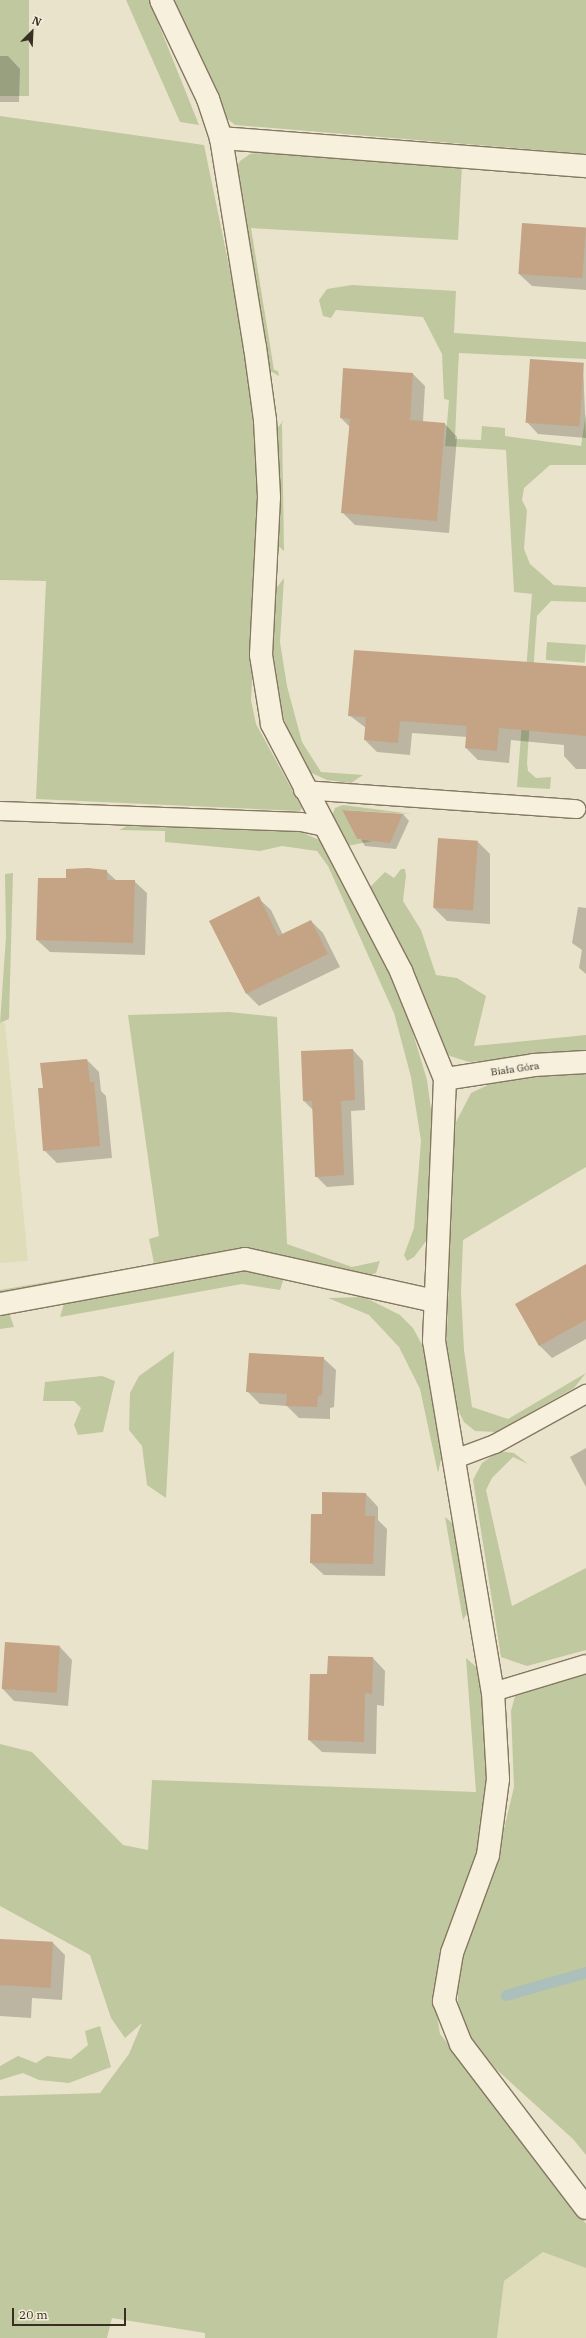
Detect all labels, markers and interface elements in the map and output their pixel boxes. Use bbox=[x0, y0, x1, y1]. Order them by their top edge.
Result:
north arrow bbox=[12, 12, 52, 52]
text: N bbox=[30, 13, 44, 29]
street label: Biała Góra bbox=[490, 1060, 540, 1078]
scale bar bbox=[14, 2300, 128, 2326]
text: 20 m bbox=[19, 2307, 48, 2322]

